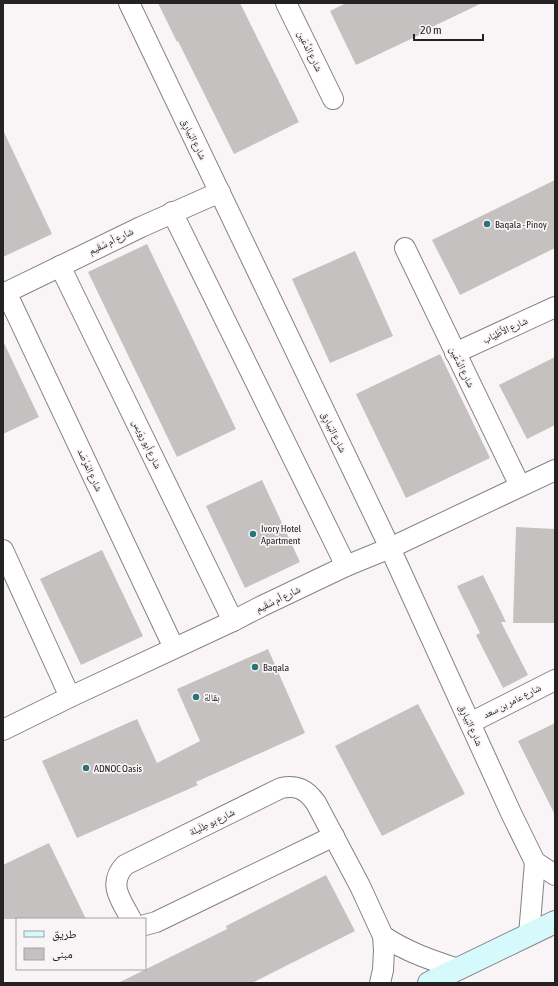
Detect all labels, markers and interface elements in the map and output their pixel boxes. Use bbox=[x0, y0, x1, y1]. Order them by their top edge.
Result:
scale bar bbox=[414, 16, 483, 42]
text: 20 m bbox=[420, 23, 442, 37]
street label: شارع الدِّعَين bbox=[294, 29, 325, 74]
street label: شارع البَيارِق bbox=[177, 117, 209, 163]
marker: Baqala - Pinoy bbox=[482, 219, 492, 229]
place label: Baqala - Pinoy bbox=[495, 219, 547, 230]
street label: شارع أم سُقَيم bbox=[86, 225, 136, 258]
street label: شارع الأَطْيَاب bbox=[480, 314, 530, 346]
street label: شارع الدِّعَين bbox=[446, 345, 477, 390]
street label: شارع البَيارِق bbox=[317, 410, 349, 456]
street label: شارع أبو روَيس bbox=[129, 417, 165, 471]
street label: شارع المَرْصَد bbox=[74, 447, 105, 494]
place label: Ivory Hotel Apartment bbox=[261, 523, 302, 546]
marker: Ivory Hotel Apartment bbox=[248, 529, 258, 539]
street label: شارع أم سُقَيم bbox=[253, 583, 303, 616]
marker: Baqala bbox=[250, 662, 260, 672]
place label: Baqala bbox=[263, 662, 289, 673]
street label: شارع عامر بن سعد bbox=[481, 682, 544, 721]
marker: بقالة bbox=[191, 692, 201, 702]
place label: بقالة bbox=[204, 692, 220, 703]
street label: شارع البَيارِق bbox=[455, 703, 485, 749]
marker: ADNOC Oasis bbox=[81, 763, 91, 773]
place label: ADNOC Oasis bbox=[94, 763, 142, 774]
street label: شارع بو طِلَيلة bbox=[188, 806, 237, 839]
legend bbox=[16, 918, 146, 970]
text: طريق bbox=[52, 927, 77, 941]
text: مبنى bbox=[52, 947, 73, 961]

